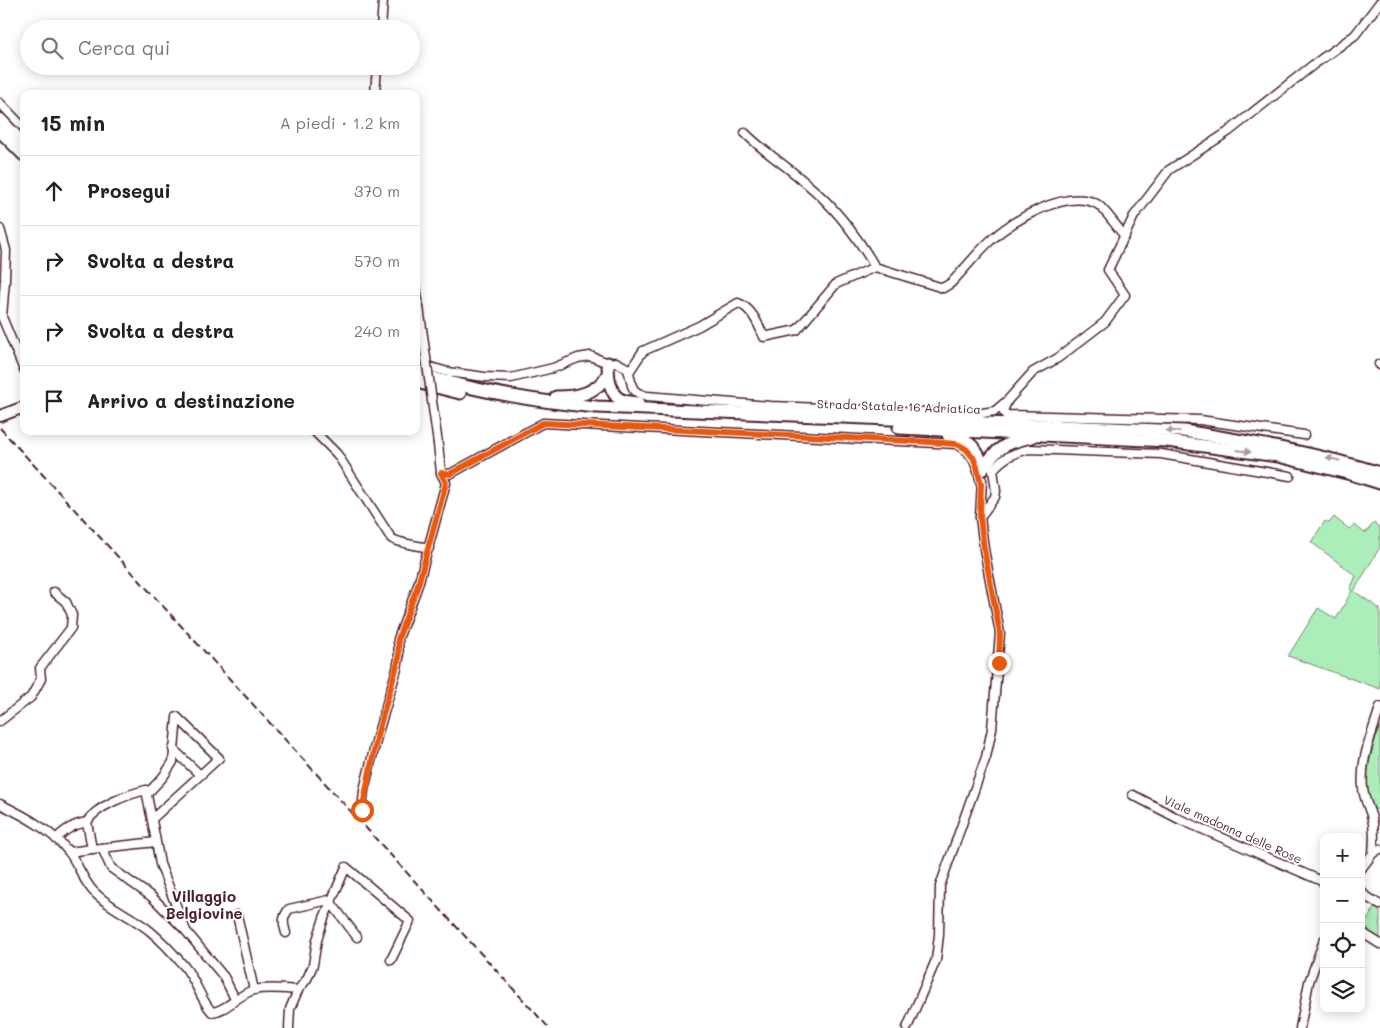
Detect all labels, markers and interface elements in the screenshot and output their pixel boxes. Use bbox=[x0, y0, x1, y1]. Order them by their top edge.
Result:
search box bbox=[20, 20, 420, 75]
icon: search bbox=[38, 34, 66, 62]
text: Cerca qui bbox=[78, 35, 170, 60]
text: 15 min bbox=[40, 109, 105, 136]
text: A piedi · 1.2 km bbox=[280, 112, 400, 133]
icon: ahead bbox=[40, 177, 68, 205]
text: Prosegui bbox=[87, 178, 171, 203]
text: 370 m bbox=[354, 180, 400, 201]
icon: right bbox=[40, 247, 68, 275]
text: Svolta a destra bbox=[87, 248, 234, 273]
text: 570 m bbox=[354, 250, 400, 271]
icon: right bbox=[40, 317, 68, 345]
text: Svolta a destra bbox=[87, 318, 234, 343]
text: 240 m bbox=[354, 320, 400, 341]
icon: arrive bbox=[40, 387, 68, 415]
text: Arrivo a destinazione bbox=[87, 388, 295, 413]
street label: Strada Statale 16 Adriatica bbox=[817, 395, 981, 417]
one-way arrow bbox=[1165, 427, 1181, 435]
one-way arrow bbox=[1236, 448, 1252, 456]
one-way arrow bbox=[1326, 455, 1341, 463]
route end bbox=[988, 652, 1011, 675]
street label: Viale madonna delle Rose bbox=[1161, 791, 1305, 867]
route start bbox=[351, 799, 374, 822]
map controls bbox=[1320, 833, 1365, 1013]
button: + bbox=[1320, 833, 1365, 878]
button: − bbox=[1320, 878, 1365, 923]
district label: Villaggio Belgiovine bbox=[166, 886, 243, 923]
button: locate bbox=[1320, 923, 1365, 968]
button: layers bbox=[1320, 968, 1365, 1013]

